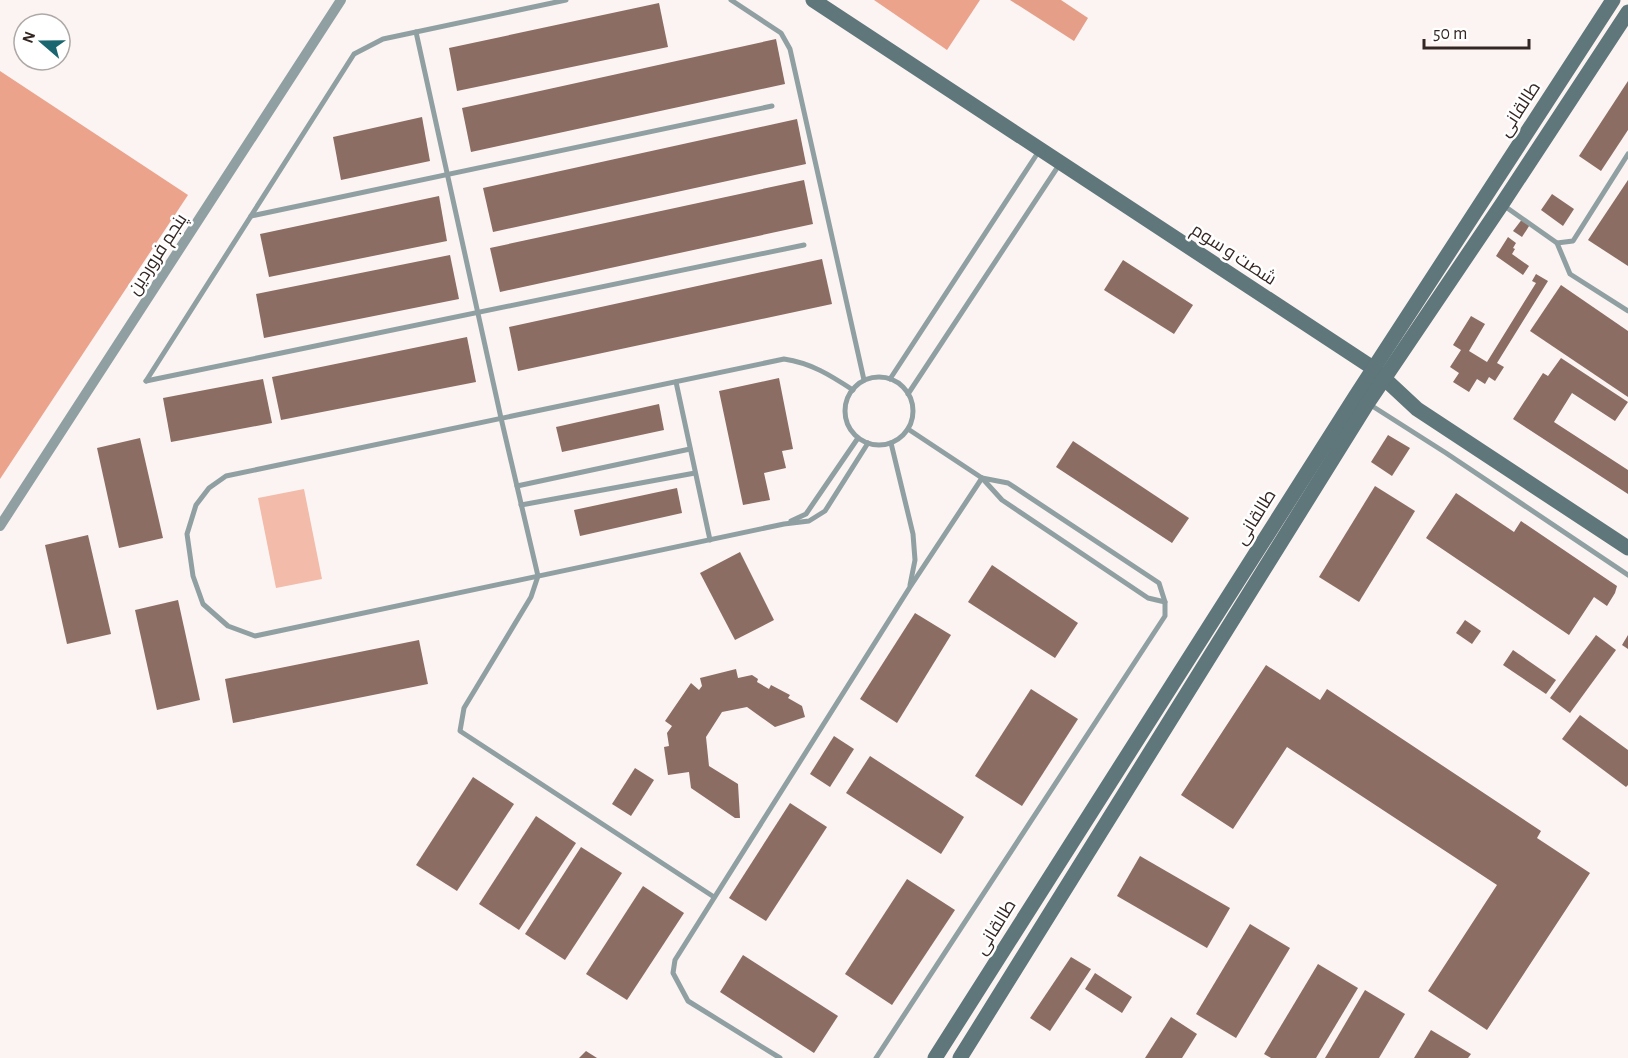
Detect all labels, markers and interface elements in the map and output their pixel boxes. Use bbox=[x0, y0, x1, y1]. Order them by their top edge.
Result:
north arrow bbox=[12, 12, 72, 72]
scale bar bbox=[1424, 12, 1529, 50]
text: 50 m bbox=[1433, 25, 1467, 43]
text: N bbox=[19, 29, 38, 45]
street label: طالقانی bbox=[1496, 79, 1545, 141]
street label: پنجم فروردین bbox=[125, 211, 192, 299]
street label: شصت و سوم bbox=[1187, 220, 1280, 291]
street label: طالقانی bbox=[1232, 487, 1281, 549]
street label: طالقانی bbox=[972, 897, 1021, 959]

